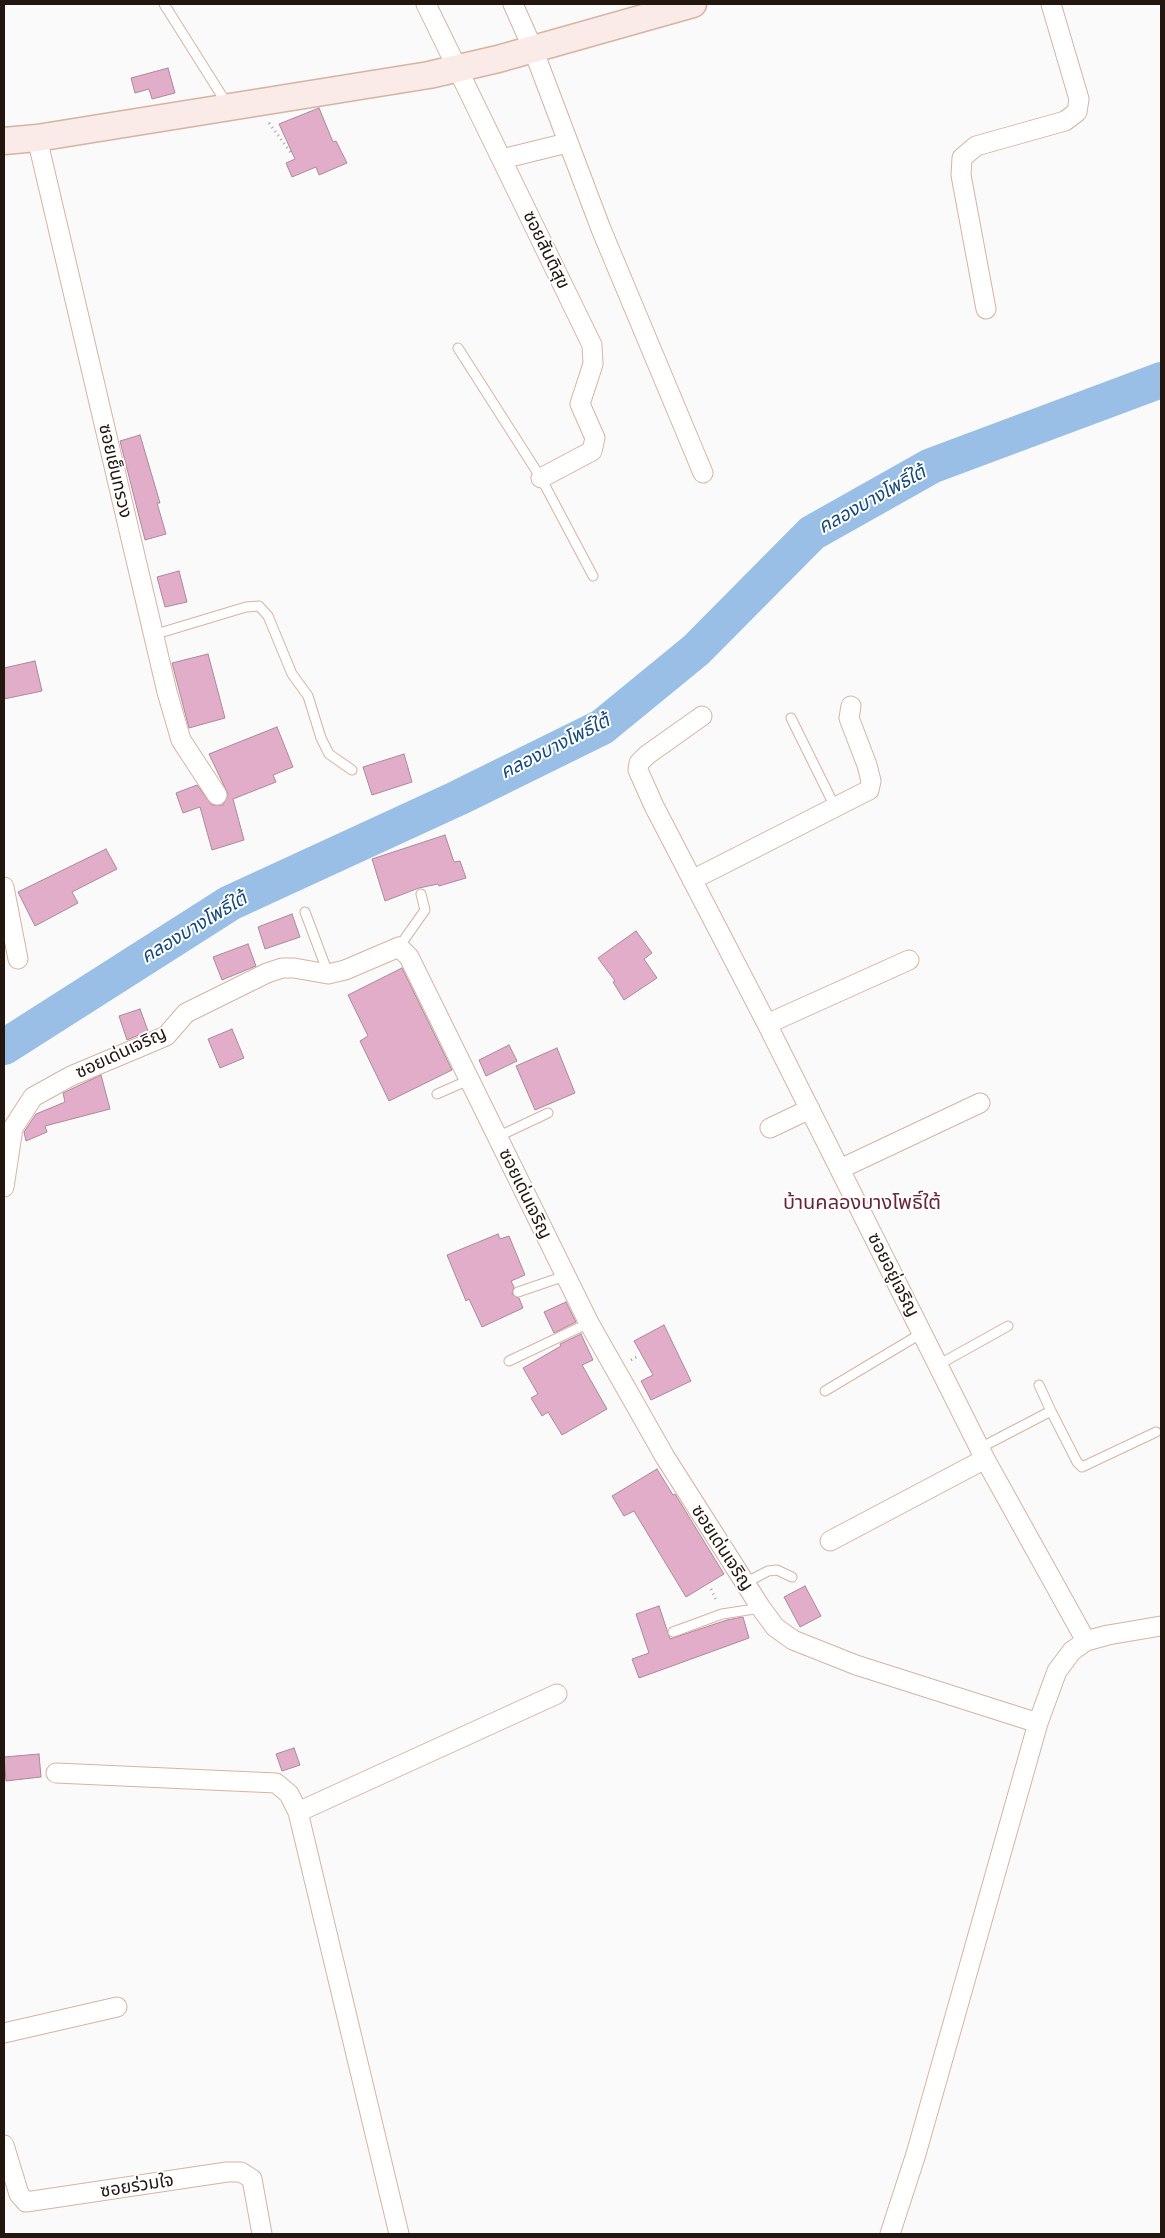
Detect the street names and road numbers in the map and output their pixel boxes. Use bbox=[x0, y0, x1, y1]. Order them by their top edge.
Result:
street label: ซอยสันติสุข bbox=[518, 208, 574, 292]
street label: ซอยเย็นทรวง bbox=[94, 422, 136, 520]
street label: ซอยเด่นเจริญ bbox=[72, 1023, 170, 1083]
street label: ซอยเด่นเจริญ bbox=[494, 1145, 556, 1243]
street label: ซอยอยู่เจริญ bbox=[863, 1229, 923, 1321]
street label: ซอยเด่นเจริญ bbox=[686, 1501, 758, 1595]
street label: ซอยร่วมใจ bbox=[99, 2170, 175, 2202]

